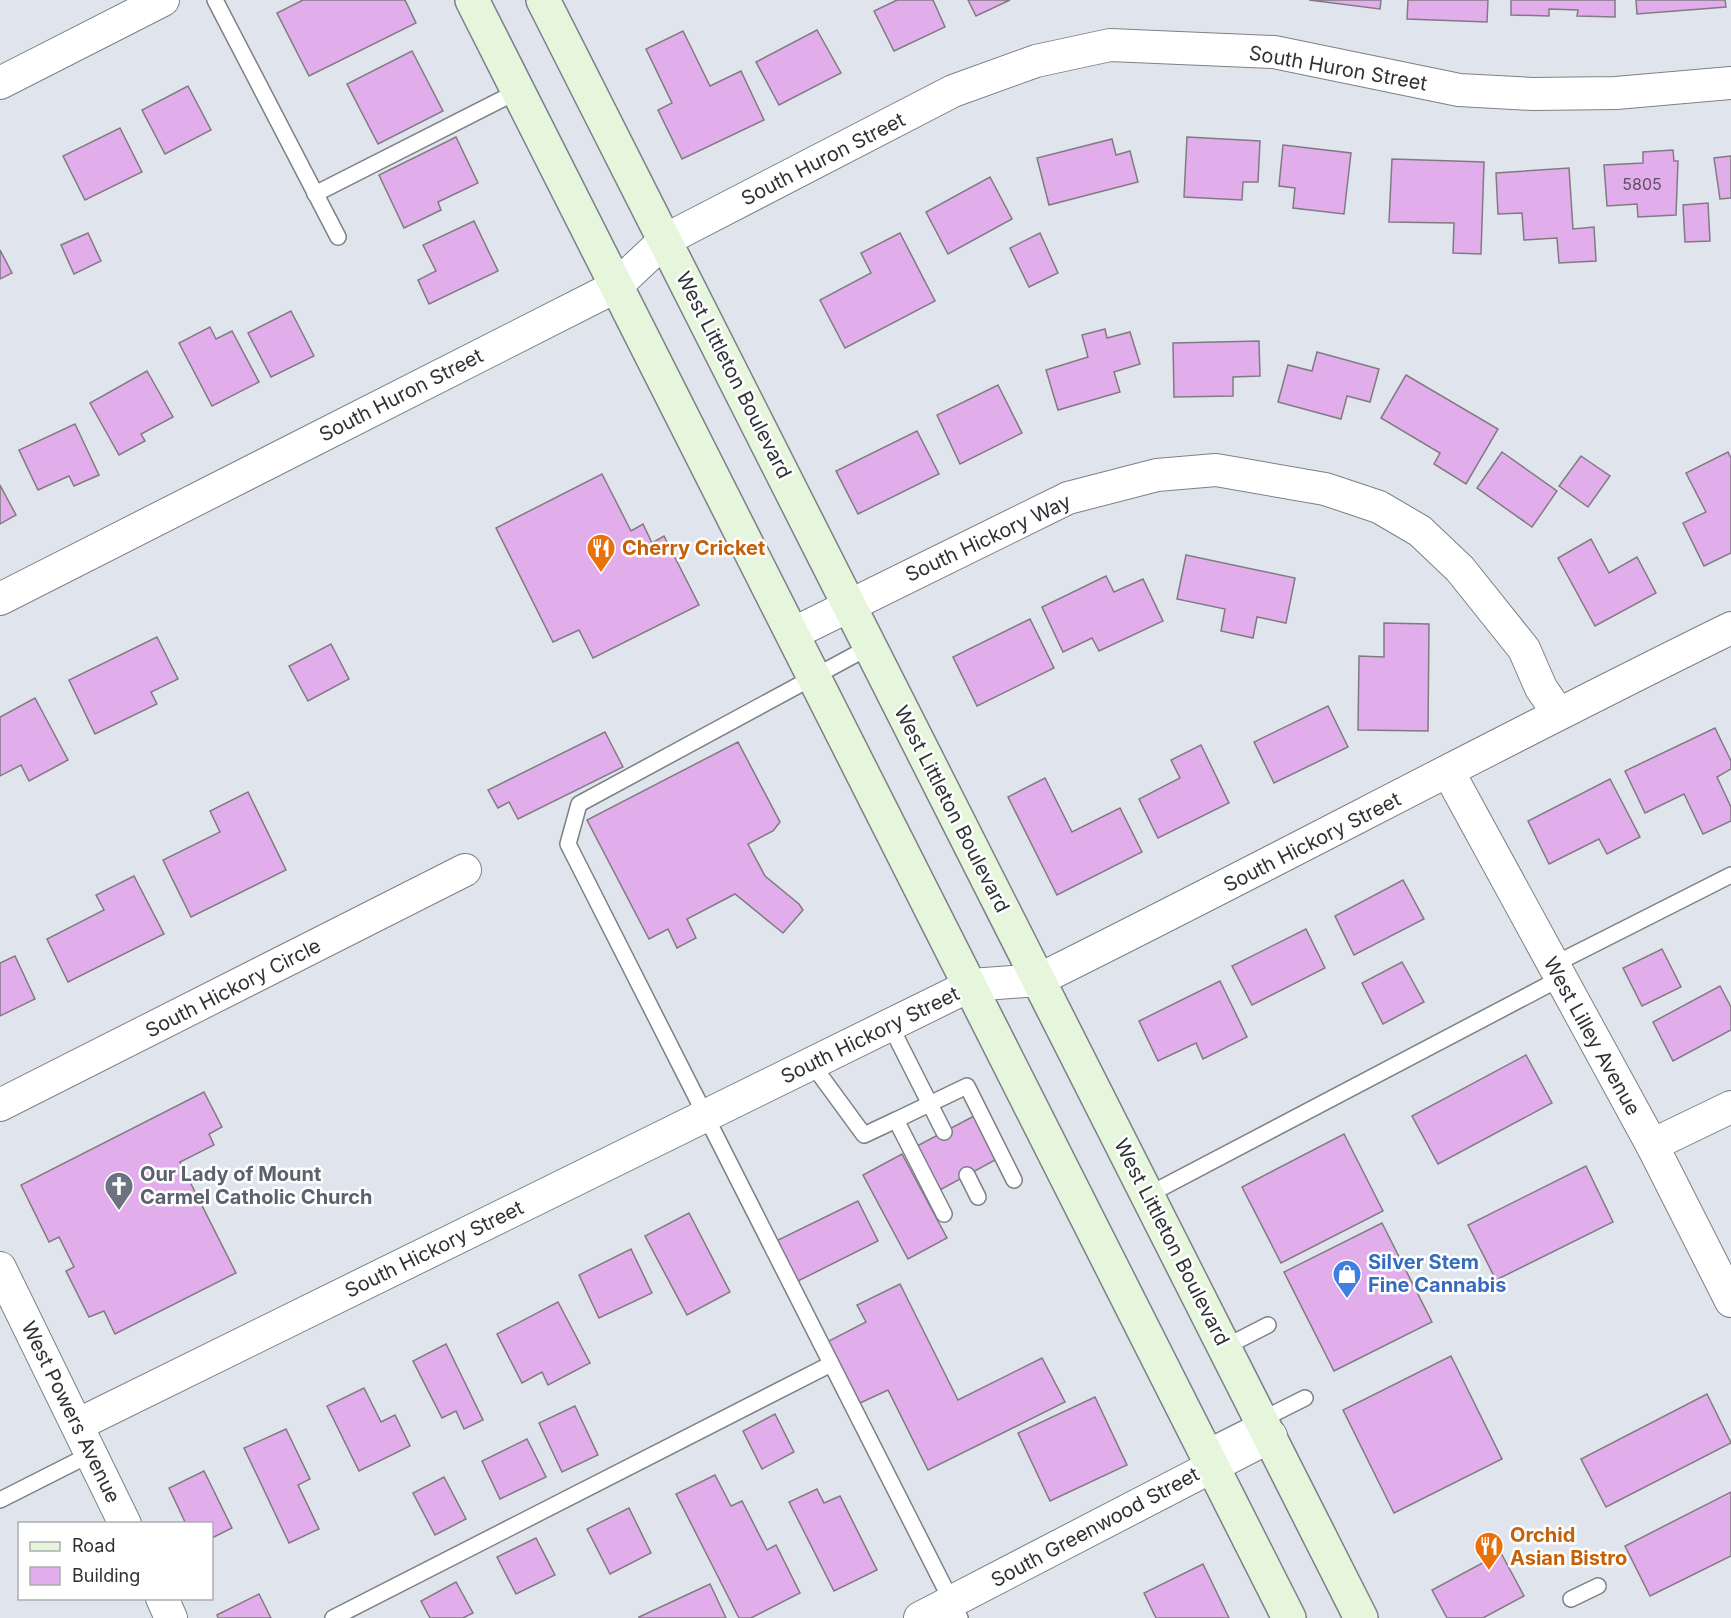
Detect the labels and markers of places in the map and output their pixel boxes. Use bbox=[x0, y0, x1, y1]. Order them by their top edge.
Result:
restaurant icon: Cherry Cricket bbox=[585, 532, 617, 574]
place label: Cherry Cricket bbox=[622, 536, 765, 560]
place label: Our Lady of Mount Carmel Catholic Church bbox=[140, 1162, 372, 1209]
church icon: Our Lady of Mount Carmel Catholic Church bbox=[103, 1170, 135, 1212]
place label: Silver Stem Fine Cannabis bbox=[1368, 1250, 1506, 1297]
shop icon: Silver Stem Fine Cannabis bbox=[1331, 1258, 1363, 1300]
place label: Orchid Asian Bistro bbox=[1510, 1523, 1627, 1570]
restaurant icon: Orchid Asian Bistro bbox=[1473, 1530, 1505, 1572]

